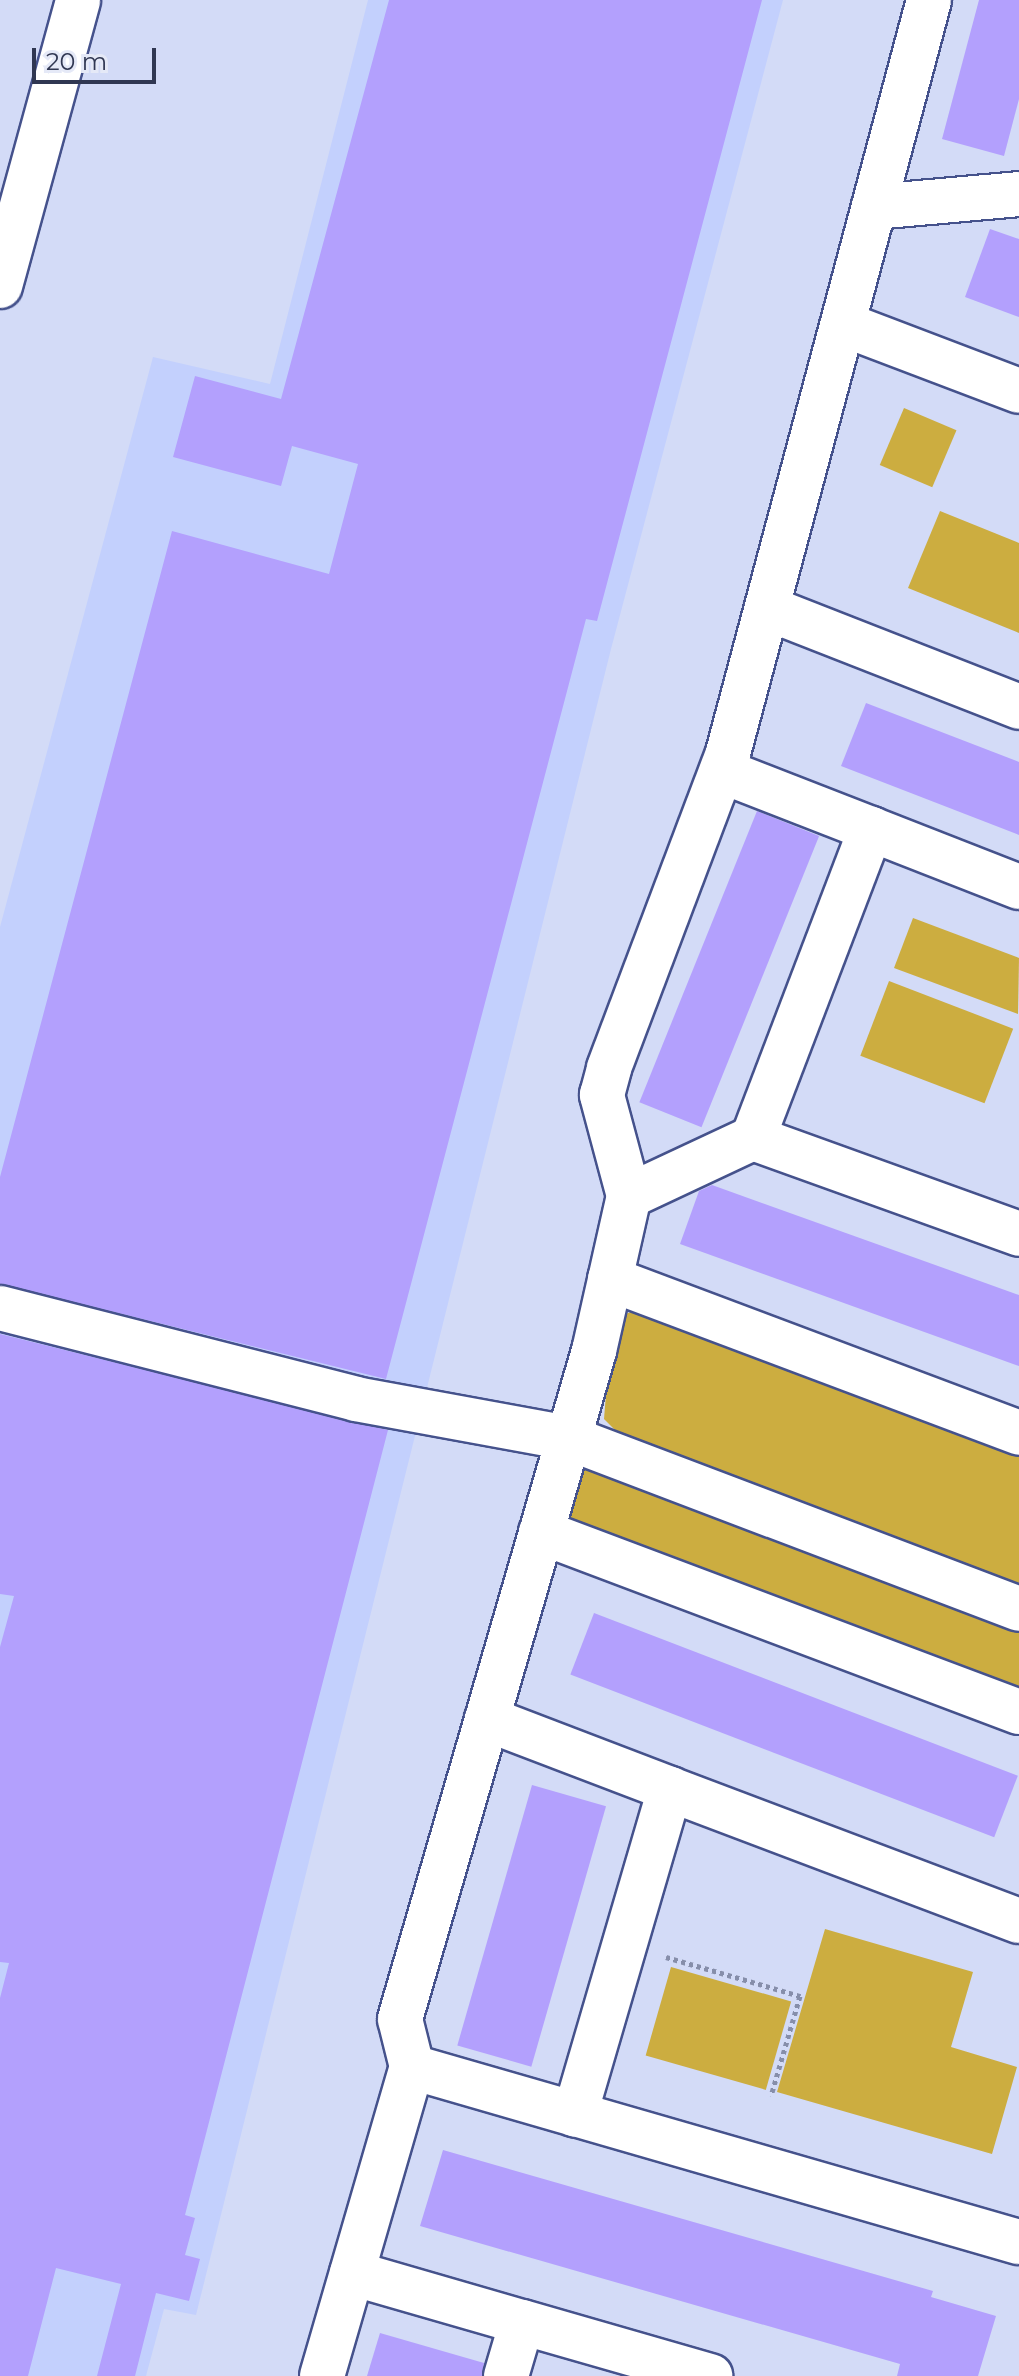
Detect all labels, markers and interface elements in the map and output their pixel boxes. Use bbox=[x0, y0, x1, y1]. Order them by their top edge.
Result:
scale bar bbox=[36, 32, 160, 82]
text: 20 m bbox=[46, 47, 107, 76]

